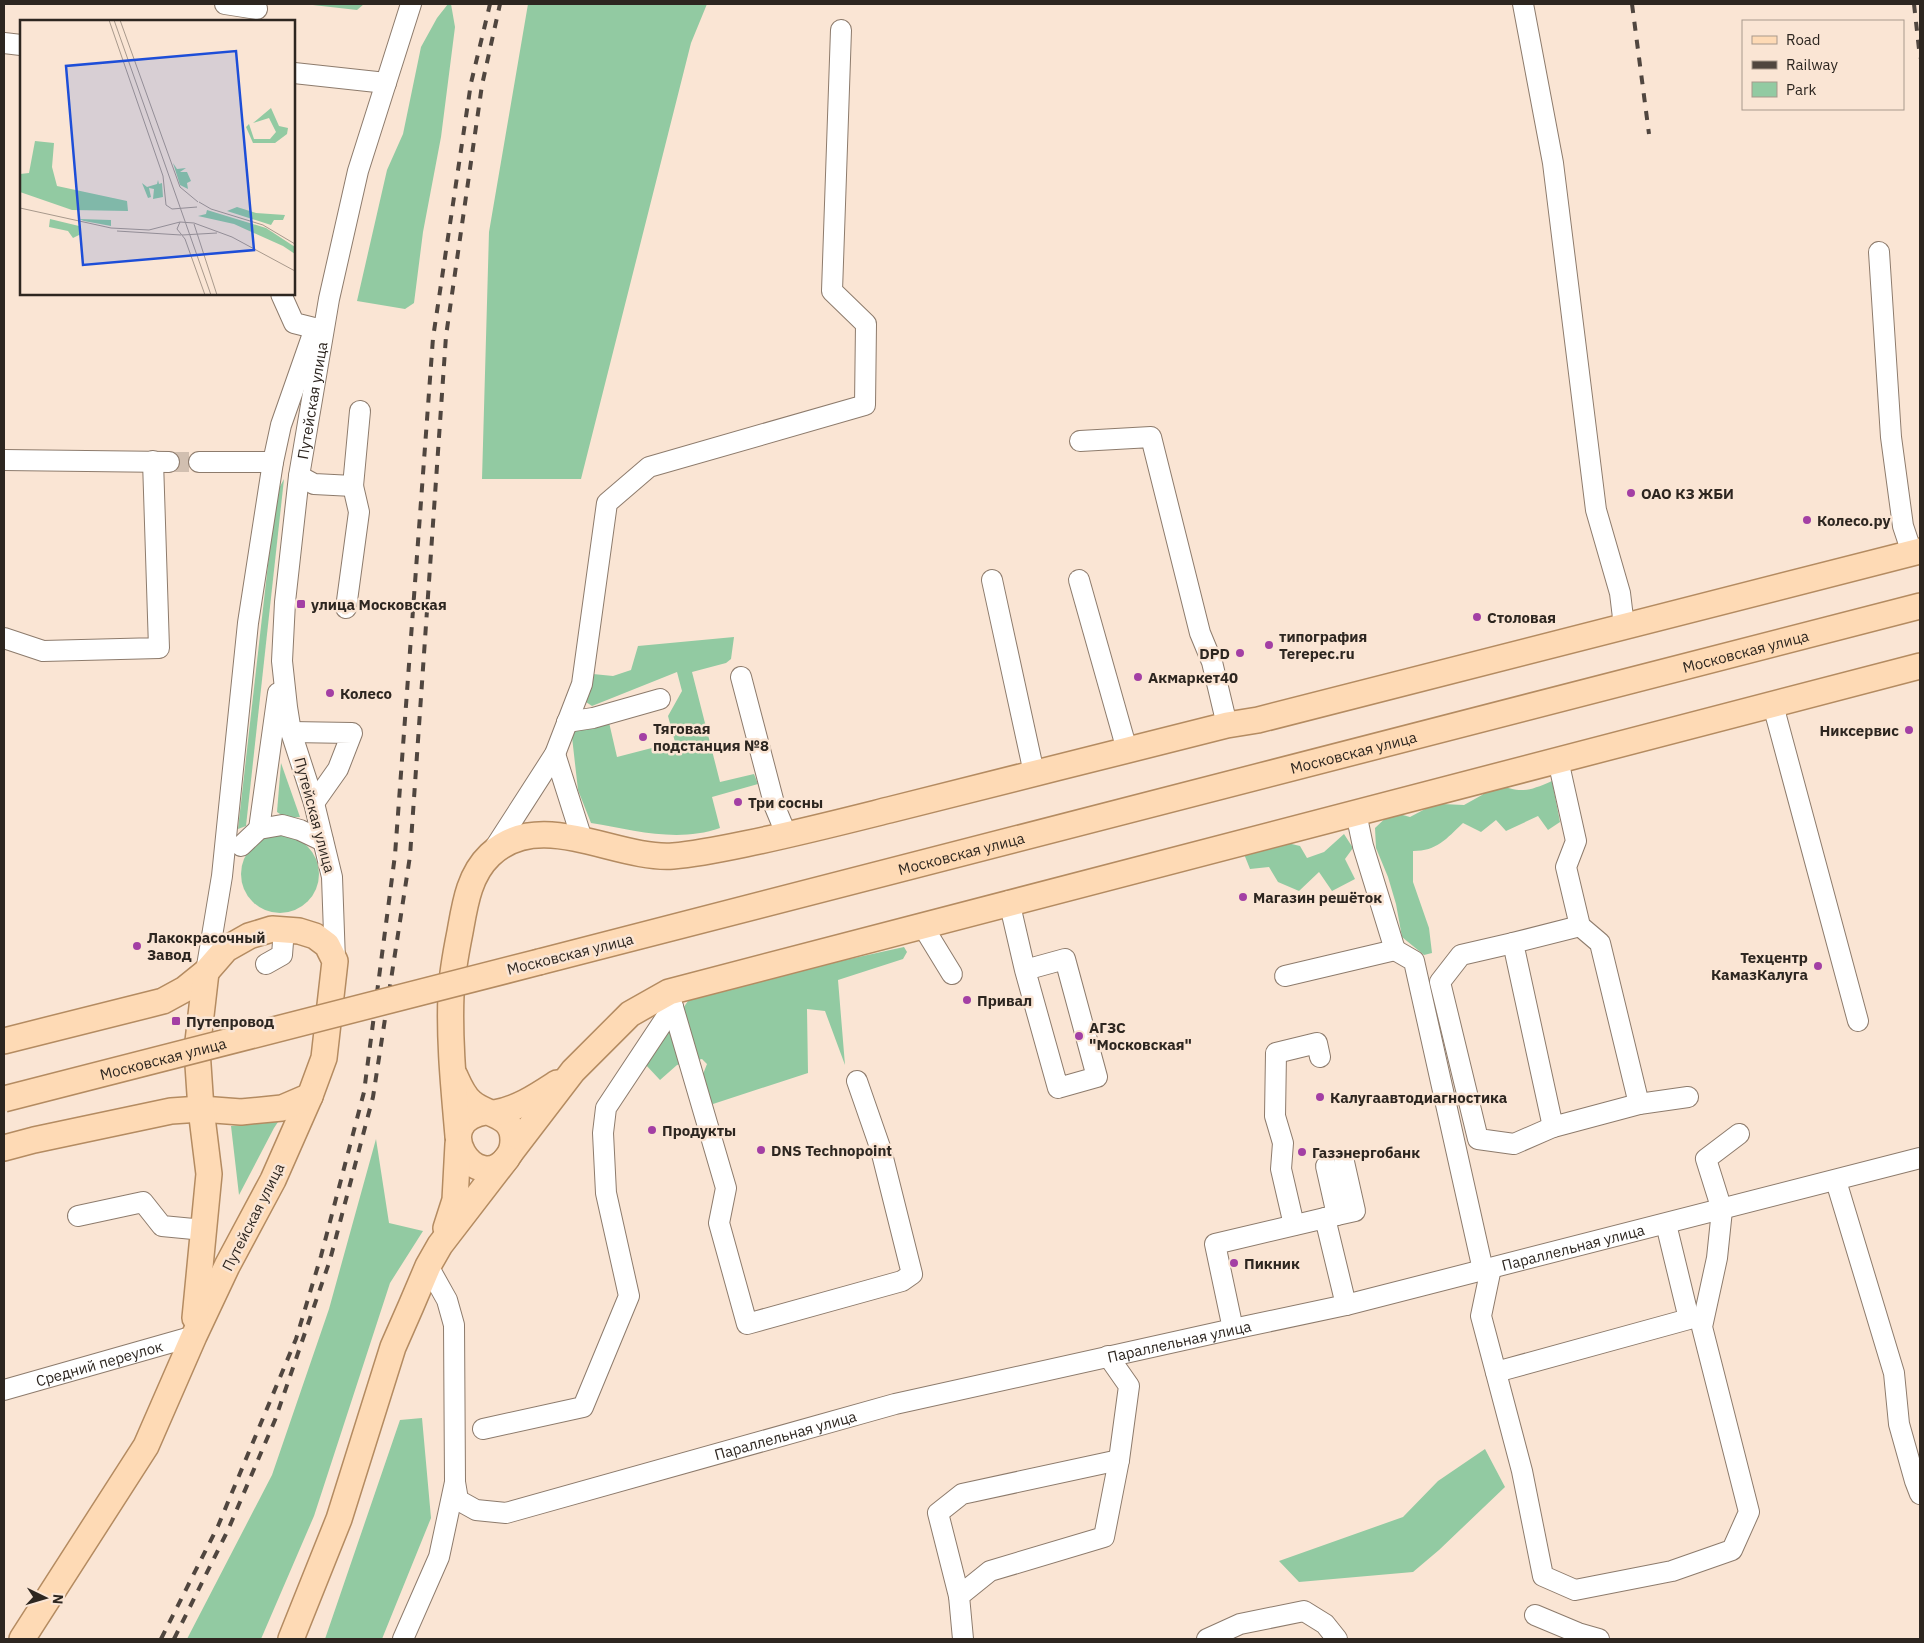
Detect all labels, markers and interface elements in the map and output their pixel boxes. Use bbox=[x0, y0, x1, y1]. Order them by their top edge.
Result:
inset map bbox=[20, 20, 295, 295]
legend bbox=[1742, 20, 1904, 110]
text: Road bbox=[1786, 30, 1821, 49]
text: Railway bbox=[1786, 55, 1839, 74]
text: Park bbox=[1786, 80, 1816, 99]
street label: Путейская улица bbox=[293, 340, 331, 461]
place label: ОАО КЗ ЖБИ bbox=[1641, 484, 1734, 503]
marker: ОАО КЗ ЖБИ bbox=[1625, 487, 1637, 499]
place label: Колесо.ру bbox=[1817, 511, 1890, 530]
marker: Колесо.ру bbox=[1801, 514, 1813, 526]
place label: улица Московская bbox=[311, 595, 447, 614]
marker: улица Московская bbox=[295, 598, 307, 610]
place label: Столовая bbox=[1487, 608, 1556, 627]
marker: Столовая bbox=[1471, 611, 1483, 623]
street label: Московская улица bbox=[1680, 626, 1811, 676]
place label: типография Terepec.ru bbox=[1279, 627, 1367, 663]
marker: типография Terepec.ru bbox=[1263, 639, 1275, 651]
place label: DPD bbox=[1199, 644, 1230, 663]
marker: DPD bbox=[1234, 647, 1246, 659]
place label: Акмаркет40 bbox=[1148, 668, 1238, 687]
marker: Акмаркет40 bbox=[1132, 671, 1144, 683]
place label: Колесо bbox=[340, 684, 392, 703]
marker: Колесо bbox=[324, 687, 336, 699]
place label: Тяговая подстанция №8 bbox=[653, 719, 769, 755]
place label: Никсервис bbox=[1819, 721, 1899, 740]
marker: Никсервис bbox=[1903, 724, 1915, 736]
street label: Московская улица bbox=[1288, 727, 1419, 777]
marker: Тяговая подстанция №8 bbox=[637, 731, 649, 743]
street label: Путейская улица bbox=[290, 755, 340, 875]
place label: Три сосны bbox=[748, 793, 823, 812]
marker: Три сосны bbox=[732, 796, 744, 808]
street label: Московская улица bbox=[896, 828, 1026, 879]
place label: Магазин решёток bbox=[1253, 888, 1382, 907]
marker: Магазин решёток bbox=[1237, 891, 1249, 903]
place label: Лакокрасочный Завод bbox=[147, 928, 266, 964]
street label: Московская улица bbox=[505, 929, 635, 979]
marker: Лакокрасочный Завод bbox=[131, 940, 143, 952]
place label: Техцентр КамазКалуга bbox=[1711, 948, 1808, 984]
marker: Техцентр КамазКалуга bbox=[1812, 960, 1824, 972]
place label: Привал bbox=[977, 991, 1032, 1010]
marker: Привал bbox=[961, 994, 973, 1006]
place label: Путепровод bbox=[186, 1012, 274, 1031]
marker: Путепровод bbox=[170, 1015, 182, 1027]
place label: АГЗС "Московская" bbox=[1089, 1018, 1192, 1054]
marker: АГЗС "Московская" bbox=[1073, 1030, 1085, 1042]
street label: Московская улица bbox=[98, 1033, 228, 1084]
place label: Калугаавтодиагностика bbox=[1330, 1088, 1508, 1107]
marker: Калугаавтодиагностика bbox=[1314, 1091, 1326, 1103]
place label: Продукты bbox=[662, 1121, 736, 1140]
marker: Продукты bbox=[646, 1124, 658, 1136]
place label: DNS Technopoint bbox=[771, 1141, 892, 1160]
place label: Газэнергобанк bbox=[1312, 1143, 1420, 1162]
marker: DNS Technopoint bbox=[755, 1144, 767, 1156]
marker: Газэнергобанк bbox=[1296, 1146, 1308, 1158]
street label: Путейская улица bbox=[218, 1160, 288, 1274]
street label: Параллельная улица bbox=[1499, 1219, 1646, 1274]
place label: Пикник bbox=[1244, 1254, 1300, 1273]
marker: Пикник bbox=[1228, 1257, 1240, 1269]
street label: Параллельная улица bbox=[1105, 1316, 1253, 1366]
street label: Средний переулок bbox=[33, 1336, 165, 1390]
street label: Параллельная улица bbox=[712, 1406, 859, 1464]
north arrow bbox=[20, 1573, 70, 1623]
text: N bbox=[49, 1593, 67, 1605]

